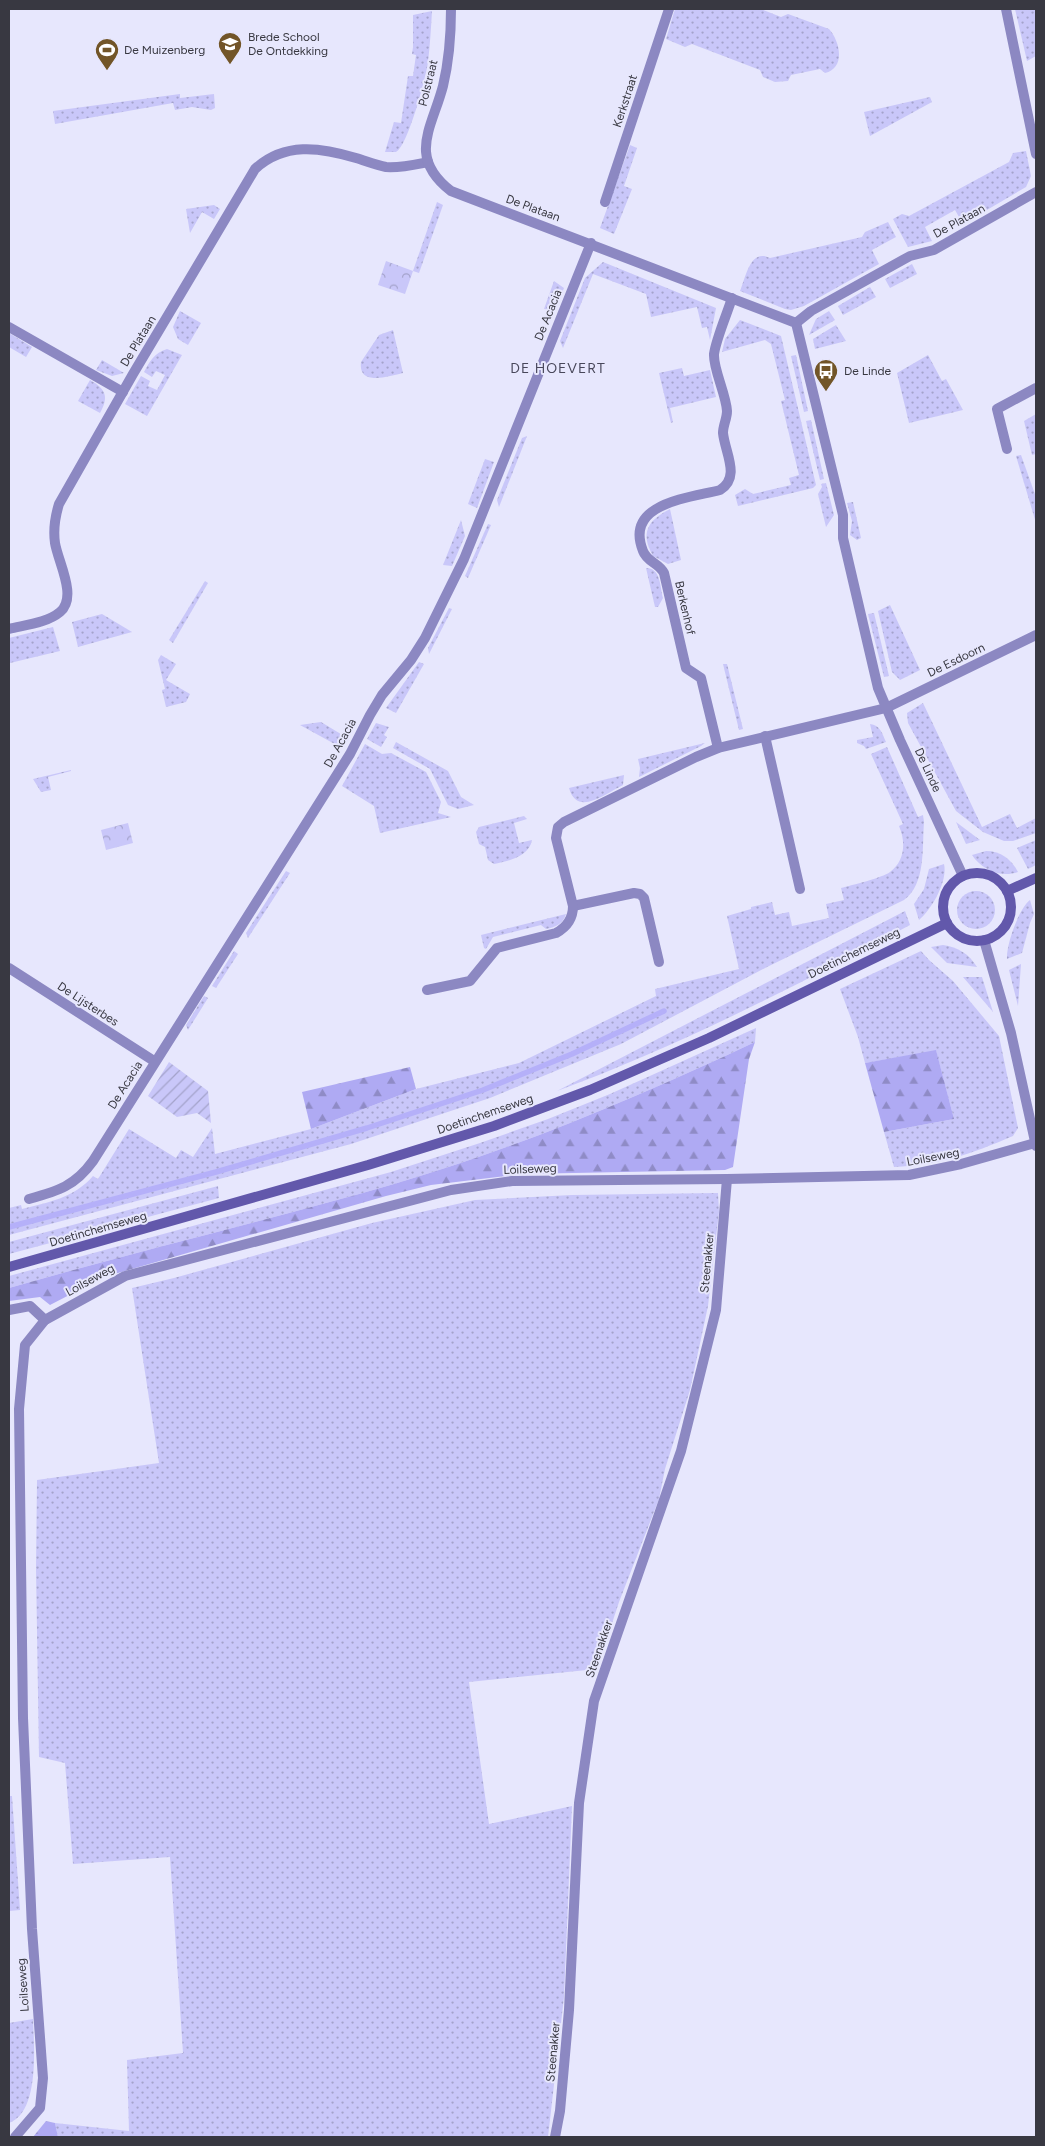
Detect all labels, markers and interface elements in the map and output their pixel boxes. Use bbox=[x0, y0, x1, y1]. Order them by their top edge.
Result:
place label: Brede School De Ontdekking bbox=[248, 30, 328, 58]
school or university icon: Brede School De Ontdekking bbox=[217, 31, 243, 65]
sports icon: De Muizenberg bbox=[94, 37, 120, 71]
place label: De Muizenberg bbox=[124, 43, 205, 57]
street label: Polstraat bbox=[415, 58, 441, 108]
street label: Kerkstraat bbox=[610, 72, 640, 129]
street label: De Plataan bbox=[504, 192, 562, 224]
street label: De Plataan bbox=[931, 201, 988, 241]
street label: De Acacia bbox=[531, 287, 565, 343]
street label: De Plataan bbox=[117, 313, 159, 369]
bus stop icon: De Linde bbox=[813, 358, 839, 392]
district label: DE HOEVERT bbox=[510, 360, 606, 377]
place label: De Linde bbox=[844, 364, 892, 378]
street label: Berkenhof bbox=[672, 580, 698, 637]
street label: De Esdoorn bbox=[925, 640, 987, 680]
street label: De Acacia bbox=[321, 716, 359, 770]
street label: De Linde bbox=[912, 746, 944, 795]
street label: Doetinchemseweg bbox=[806, 925, 902, 981]
street label: De Lijsterbes bbox=[55, 979, 121, 1029]
street label: De Acacia bbox=[105, 1058, 145, 1112]
street label: Doetinchemseweg bbox=[435, 1091, 535, 1137]
street label: Loilseweg bbox=[905, 1145, 961, 1169]
street label: Loilseweg bbox=[503, 1161, 557, 1177]
street label: Doetinchemseweg bbox=[48, 1208, 148, 1250]
street label: Steenakker bbox=[697, 1233, 717, 1293]
street label: Loilseweg bbox=[63, 1261, 117, 1299]
street label: Steenakker bbox=[583, 1618, 615, 1680]
street label: Loilseweg bbox=[14, 1958, 32, 2012]
street label: Steenakker bbox=[543, 2022, 563, 2082]

